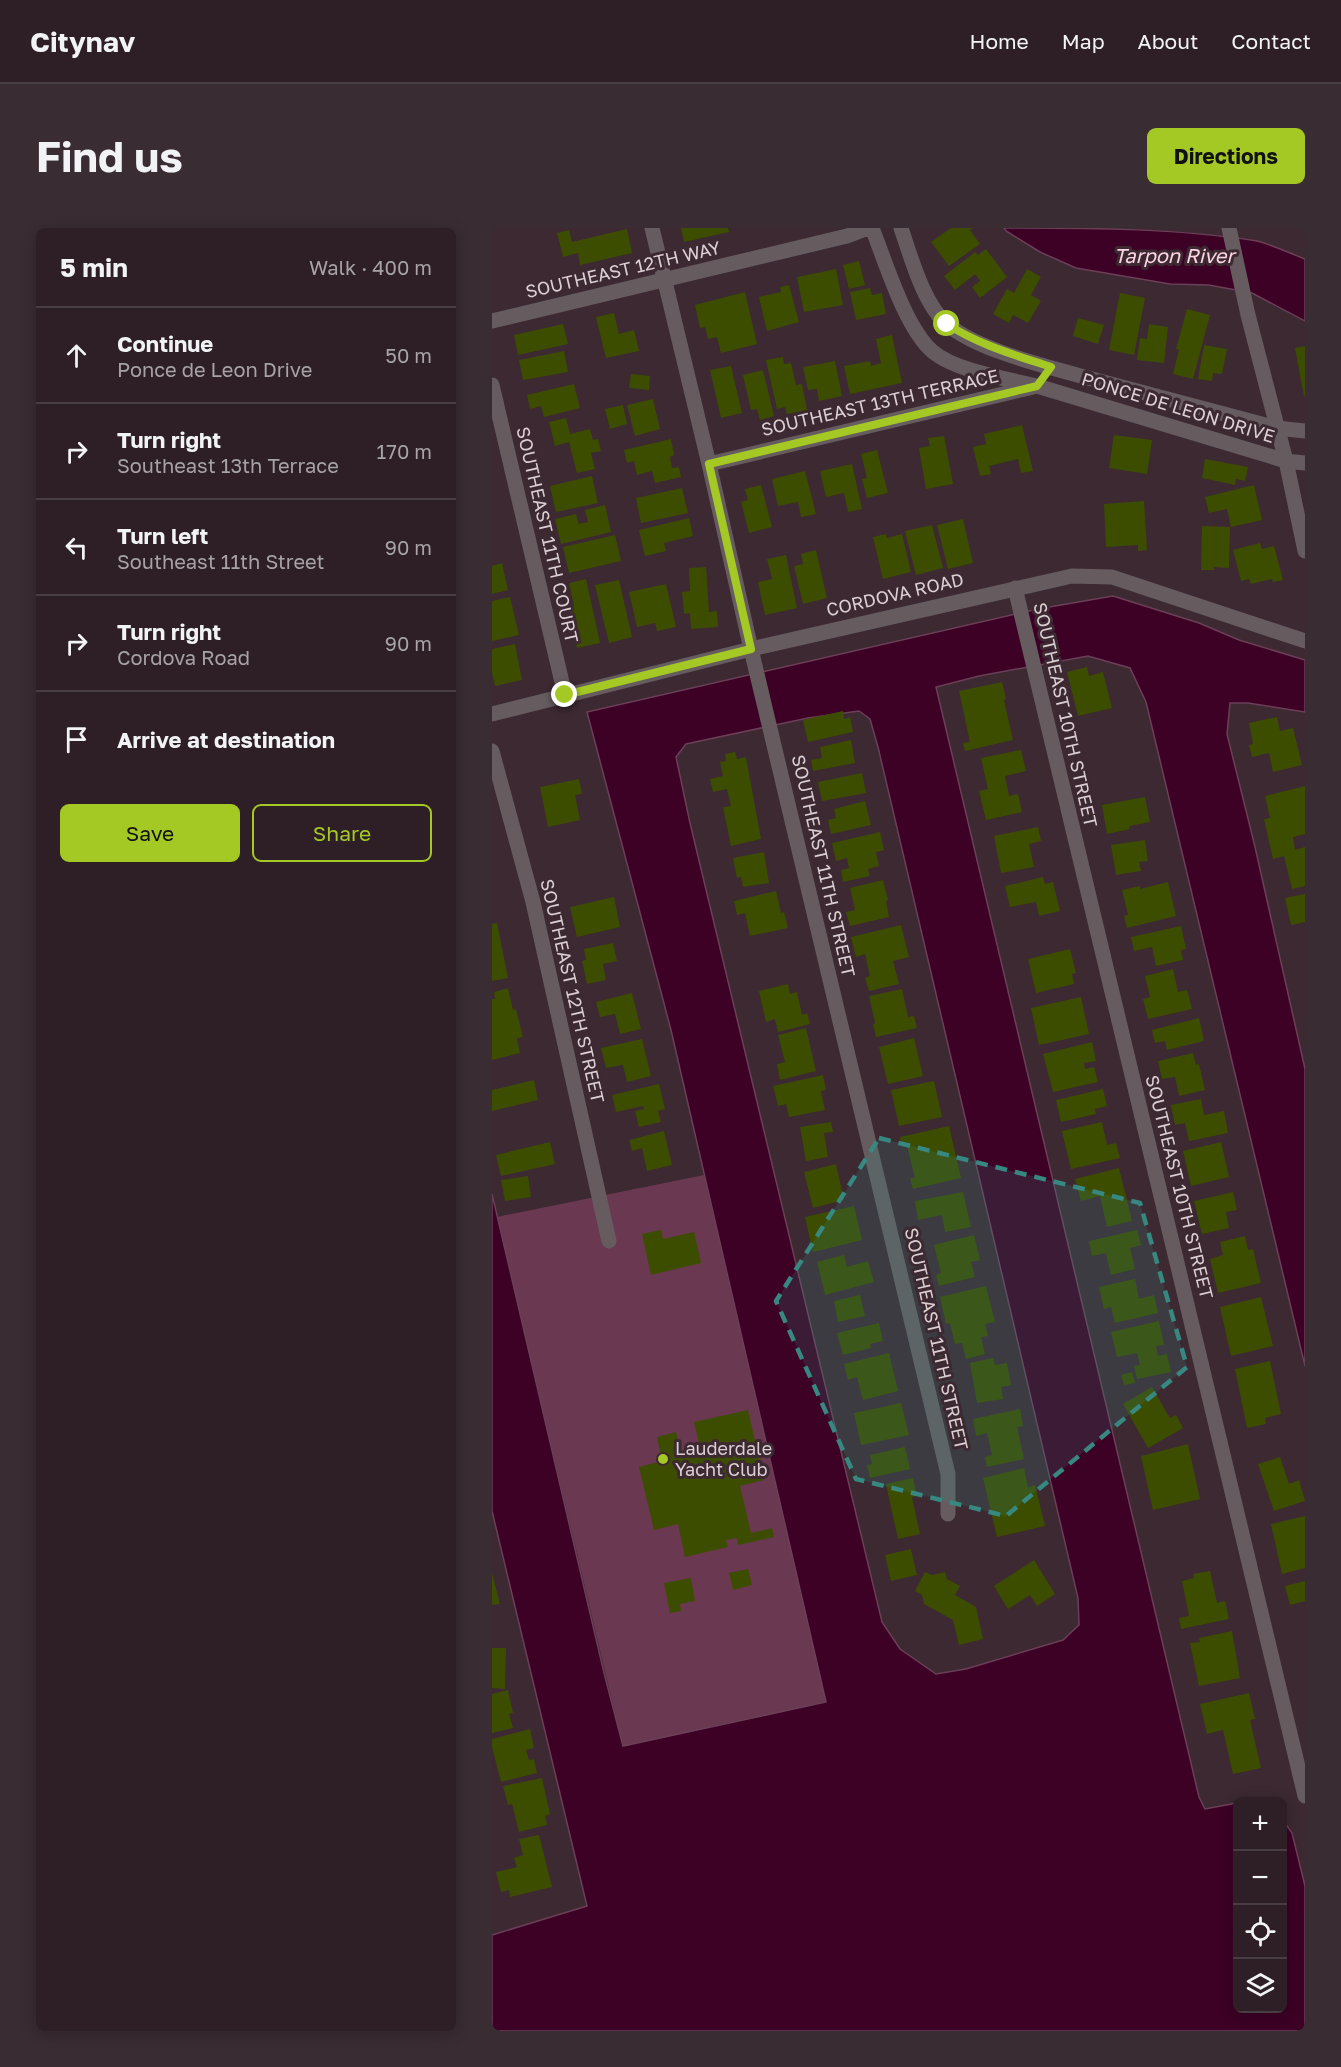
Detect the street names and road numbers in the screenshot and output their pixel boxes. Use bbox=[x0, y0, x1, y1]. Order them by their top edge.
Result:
street label: SOUTHEAST 12TH WAY bbox=[523, 236, 723, 302]
street label: SOUTHEAST 13TH TERRACE bbox=[759, 364, 1001, 440]
street label: PONCE DE LEON DRIVE bbox=[1079, 367, 1278, 447]
street label: SOUTHEAST 11TH COURT bbox=[512, 424, 584, 645]
street label: CORDOVA ROAD bbox=[824, 568, 966, 621]
street label: SOUTHEAST 10TH STREET bbox=[1029, 600, 1103, 829]
street label: SOUTHEAST 11TH STREET bbox=[788, 752, 860, 979]
street label: SOUTHEAST 12TH STREET bbox=[536, 877, 609, 1105]
street label: SOUTHEAST 10TH STREET bbox=[1141, 1073, 1218, 1301]
street label: SOUTHEAST 11TH STREET bbox=[901, 1225, 973, 1452]

